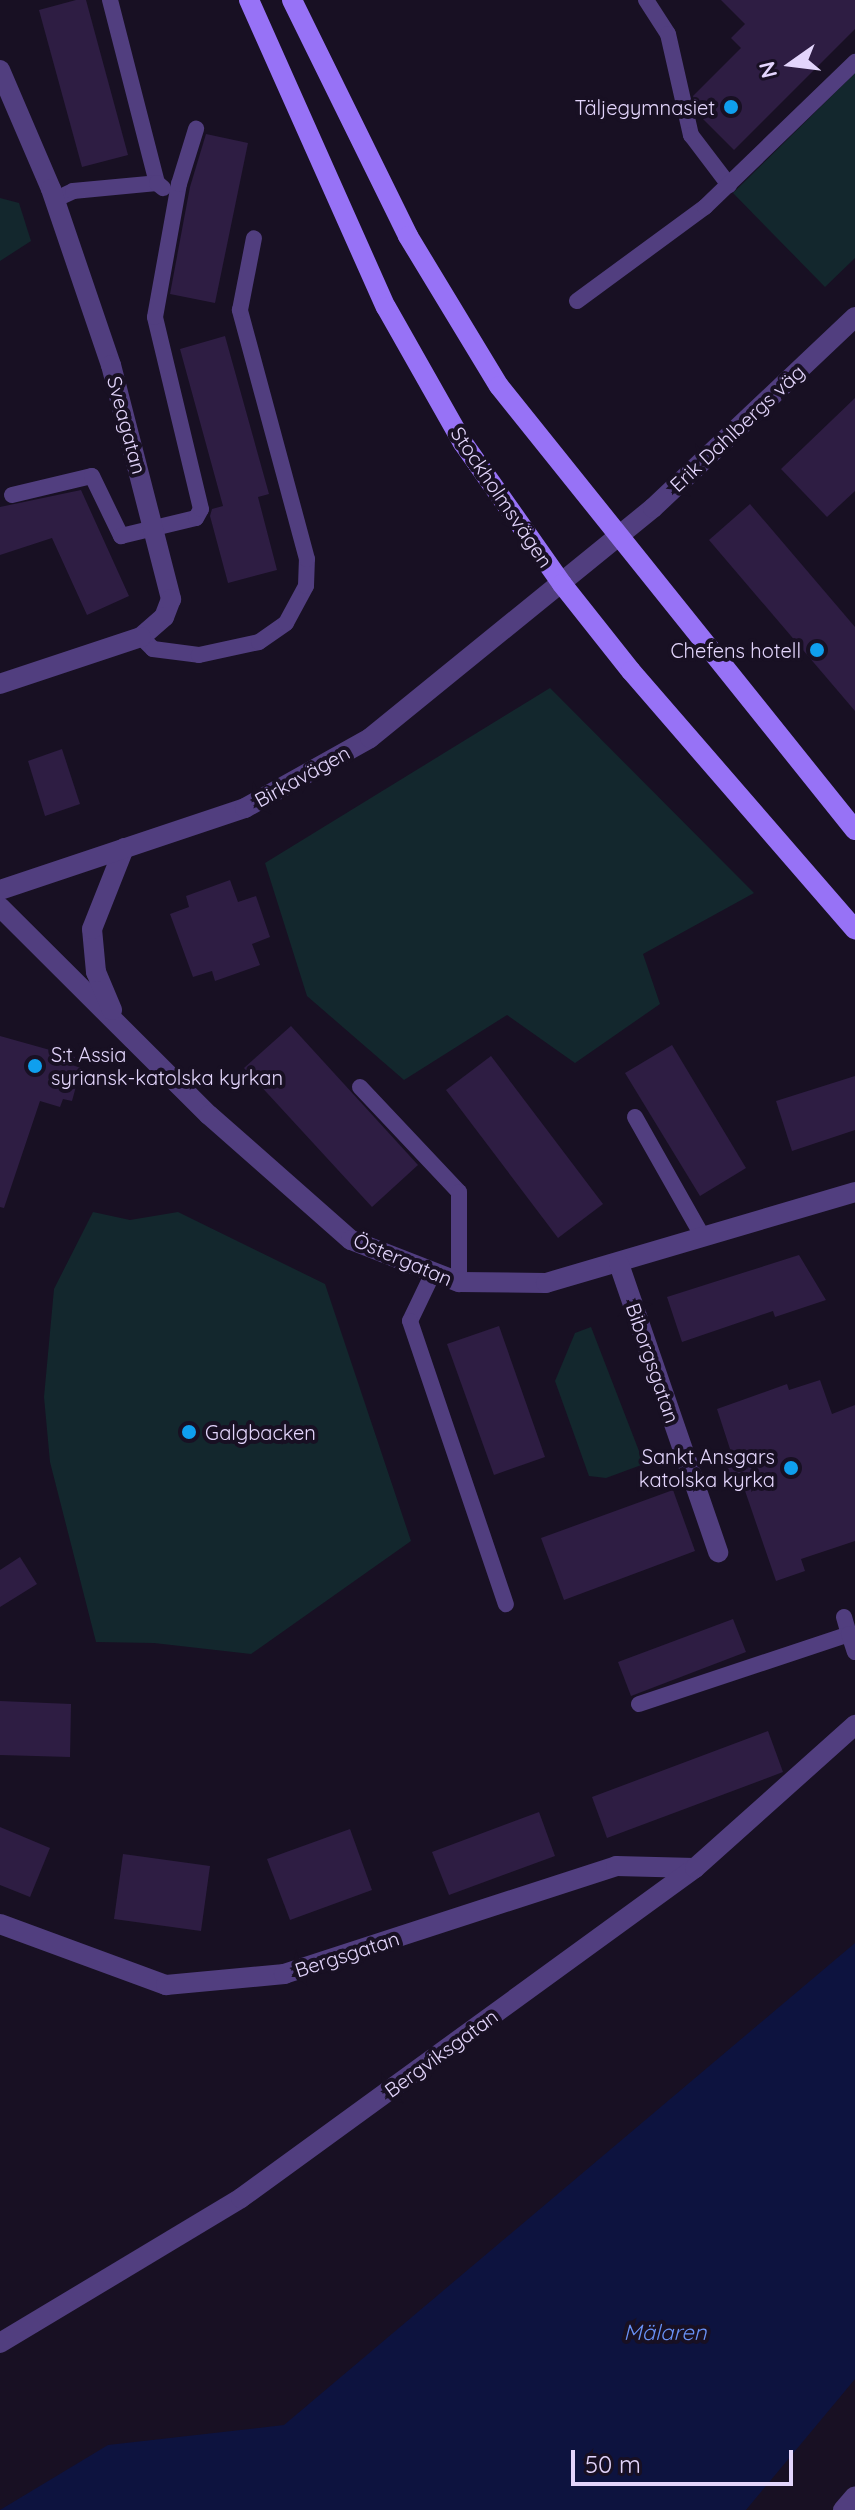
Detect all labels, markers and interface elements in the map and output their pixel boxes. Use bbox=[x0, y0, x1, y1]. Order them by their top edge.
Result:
north arrow bbox=[751, 24, 831, 104]
text: N bbox=[752, 59, 783, 81]
place label: Täljegymnasiet bbox=[574, 95, 715, 119]
marker: Täljegymnasiet bbox=[722, 98, 740, 116]
street label: Erik Dahlbergs väg bbox=[665, 360, 809, 496]
street label: Sveagatan bbox=[102, 374, 152, 476]
street label: Stockholmsvägen bbox=[446, 422, 558, 572]
place label: Chefens hotell bbox=[671, 638, 801, 662]
marker: Chefens hotell bbox=[808, 641, 826, 659]
street label: Birkavägen bbox=[250, 740, 354, 812]
place label: S:t Assia syriansk-katolska kyrkan bbox=[51, 1042, 283, 1089]
marker: S:t Assia syriansk-katolska kyrkan bbox=[26, 1057, 44, 1075]
street label: Östergatan bbox=[350, 1227, 456, 1291]
street label: Biborgsgatan bbox=[621, 1300, 685, 1426]
place label: Galgbacken bbox=[205, 1420, 316, 1444]
marker: Galgbacken bbox=[180, 1423, 198, 1441]
place label: Sankt Ansgars katolska kyrka bbox=[639, 1444, 775, 1491]
marker: Sankt Ansgars katolska kyrka bbox=[782, 1459, 800, 1477]
street label: Bergsgatan bbox=[292, 1926, 402, 1982]
street label: Bergviksgatan bbox=[380, 2004, 502, 2102]
water label: Mälaren bbox=[623, 2320, 707, 2346]
scale bar bbox=[575, 2434, 797, 2484]
text: 50 m bbox=[585, 2449, 641, 2479]

